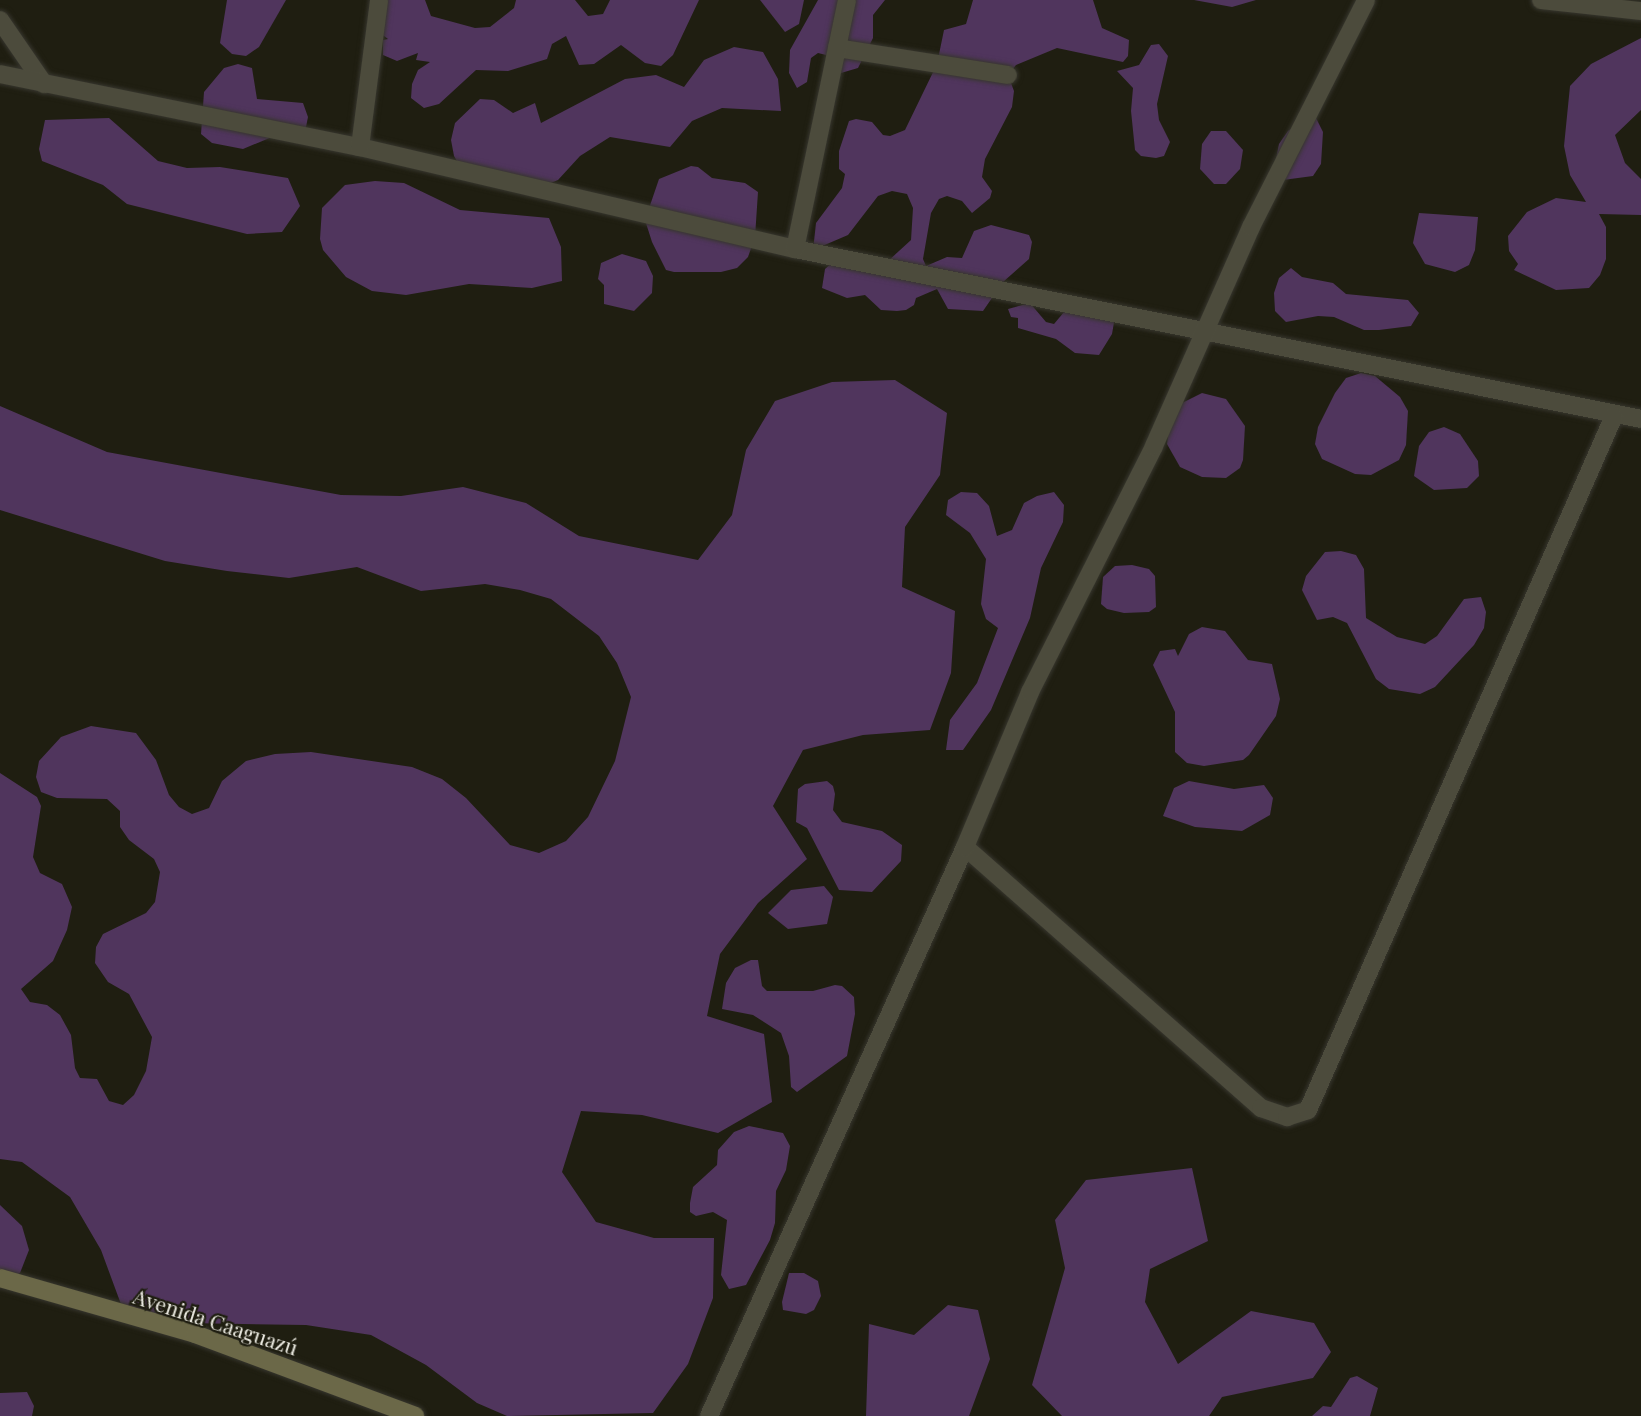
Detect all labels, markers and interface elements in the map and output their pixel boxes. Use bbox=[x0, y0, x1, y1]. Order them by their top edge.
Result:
street label: Avenida Caaguazú bbox=[130, 1282, 302, 1360]

